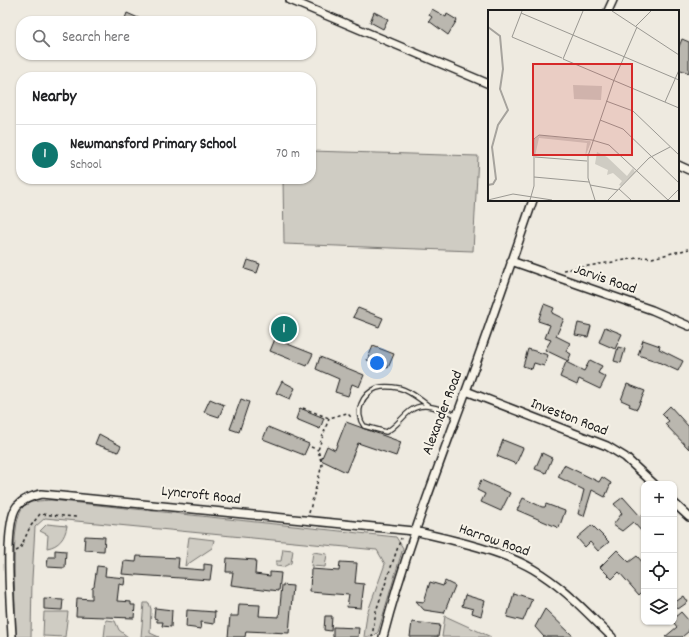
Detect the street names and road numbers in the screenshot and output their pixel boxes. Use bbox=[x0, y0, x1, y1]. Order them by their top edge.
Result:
street label: Jarvis Road bbox=[571, 259, 639, 301]
street label: Alexander Road bbox=[417, 368, 469, 458]
street label: Investon Road bbox=[527, 393, 611, 443]
street label: Lyncroft Road bbox=[160, 481, 242, 511]
street label: Harrow Road bbox=[456, 519, 532, 563]

